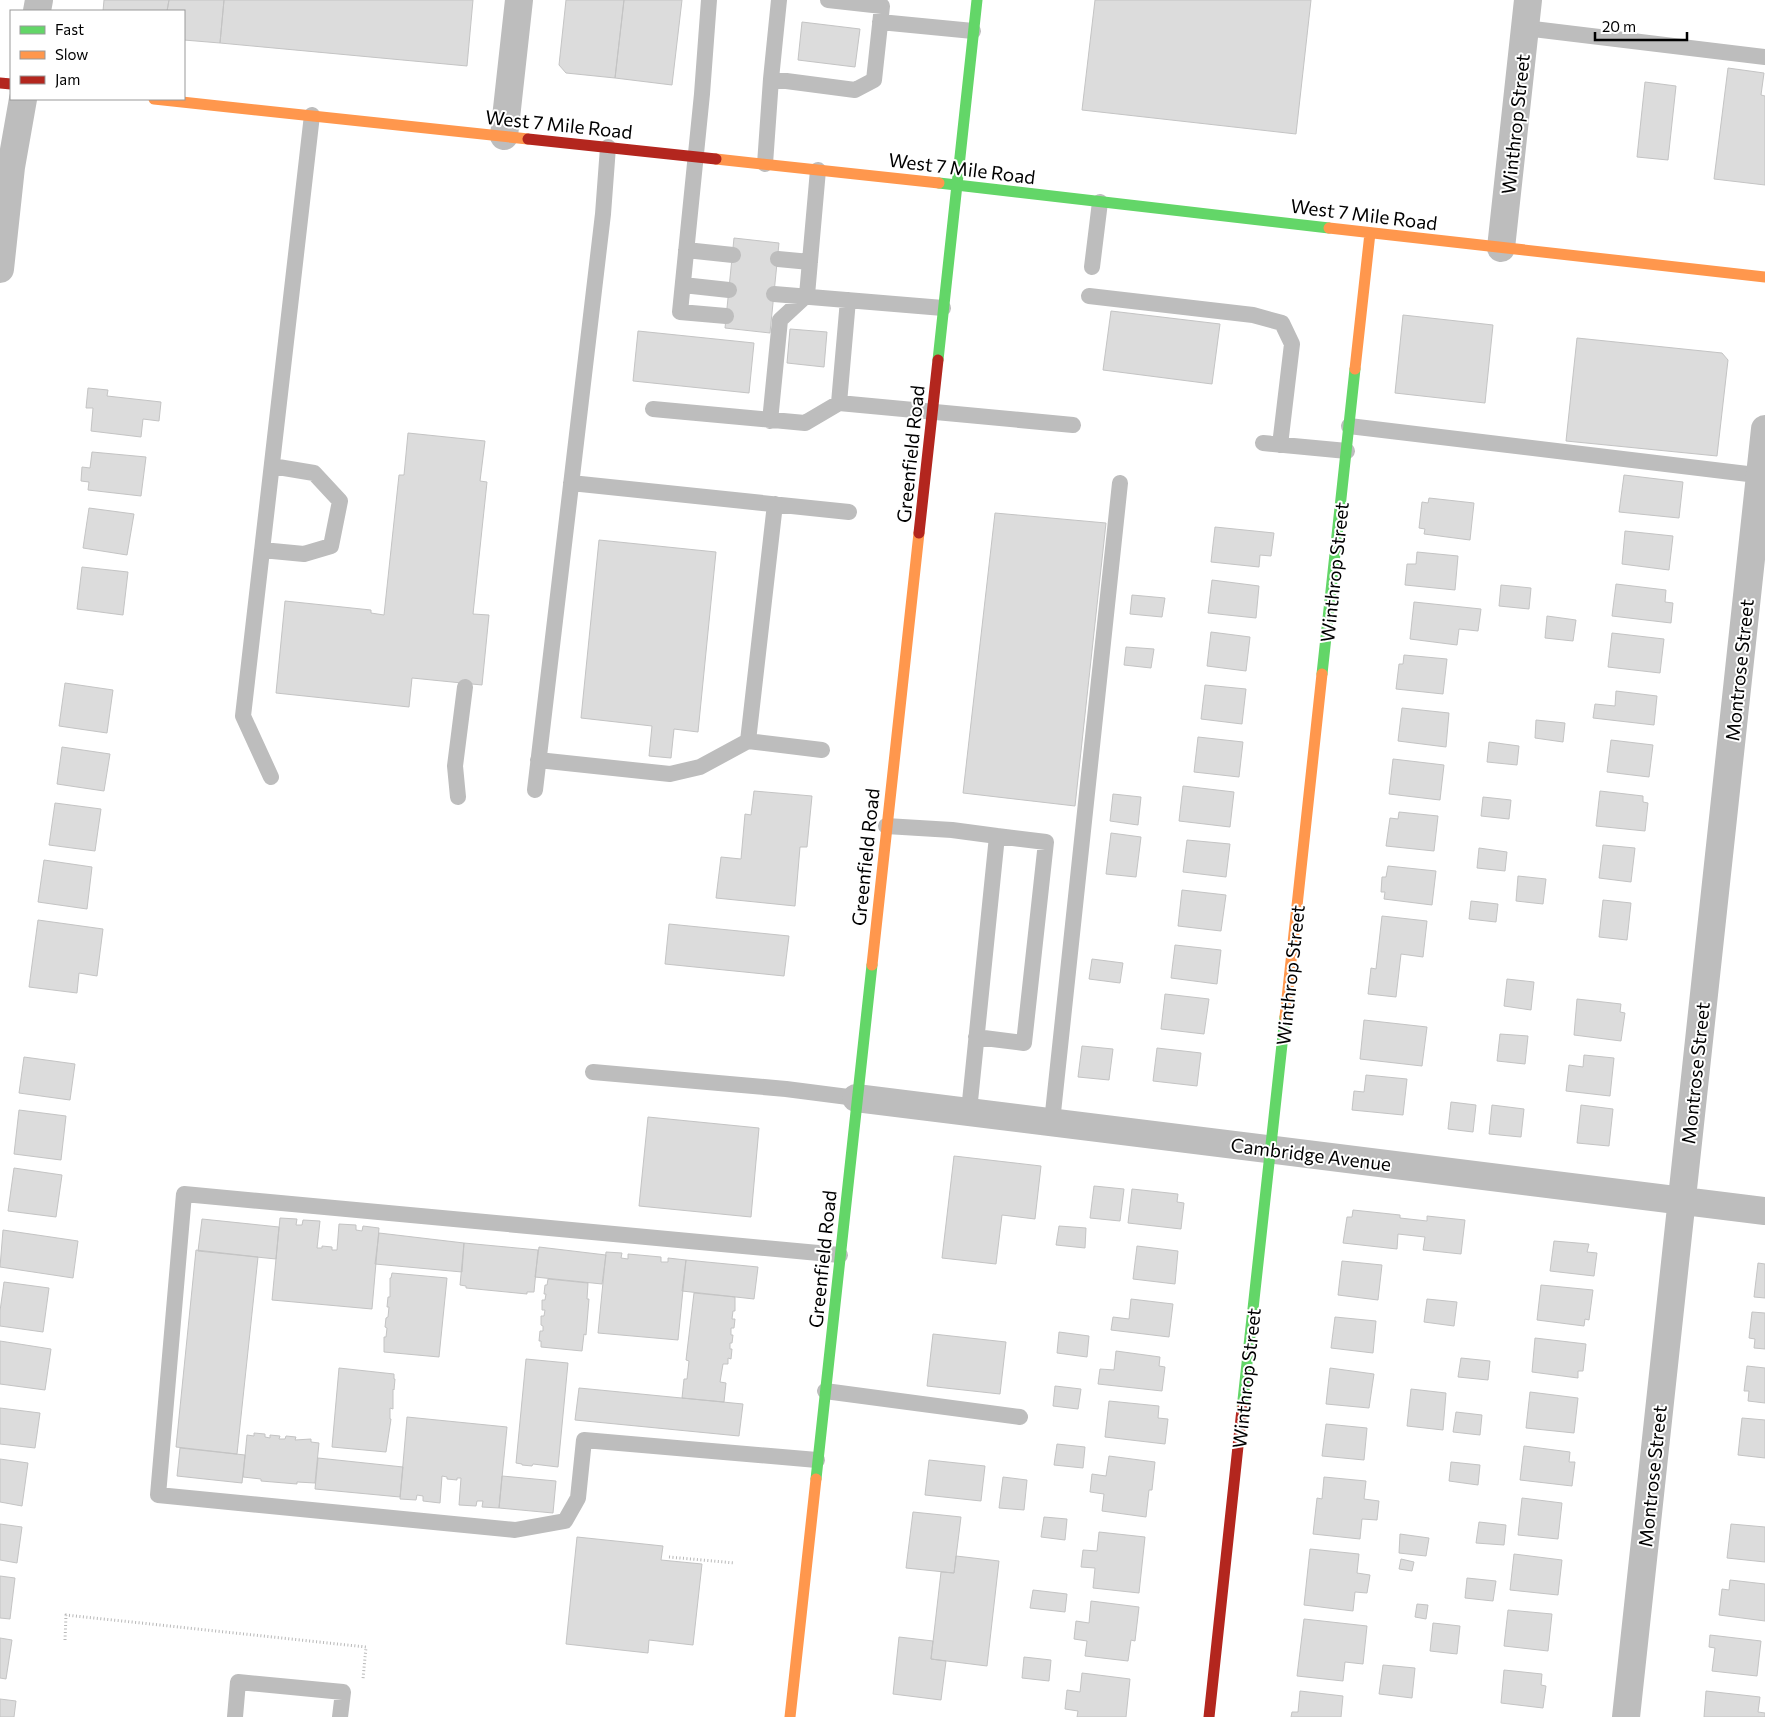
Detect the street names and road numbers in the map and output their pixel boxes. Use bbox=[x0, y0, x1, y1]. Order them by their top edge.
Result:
street label: Winthrop Street bbox=[1496, 52, 1534, 195]
street label: West 7 Mile Road bbox=[484, 105, 634, 143]
street label: West 7 Mile Road bbox=[887, 148, 1037, 188]
street label: West 7 Mile Road bbox=[1289, 194, 1439, 234]
street label: Greenfield Road bbox=[891, 384, 929, 524]
street label: Winthrop Street bbox=[1315, 500, 1353, 643]
street label: Montrose Street bbox=[1720, 598, 1758, 742]
street label: Greenfield Road bbox=[846, 787, 884, 927]
street label: Winthrop Street bbox=[1271, 903, 1309, 1046]
street label: Montrose Street bbox=[1676, 1001, 1714, 1145]
street label: Cambridge Avenue bbox=[1230, 1133, 1392, 1175]
street label: Greenfield Road bbox=[803, 1189, 841, 1329]
street label: Winthrop Street bbox=[1227, 1306, 1265, 1449]
street label: Montrose Street bbox=[1633, 1404, 1671, 1548]

